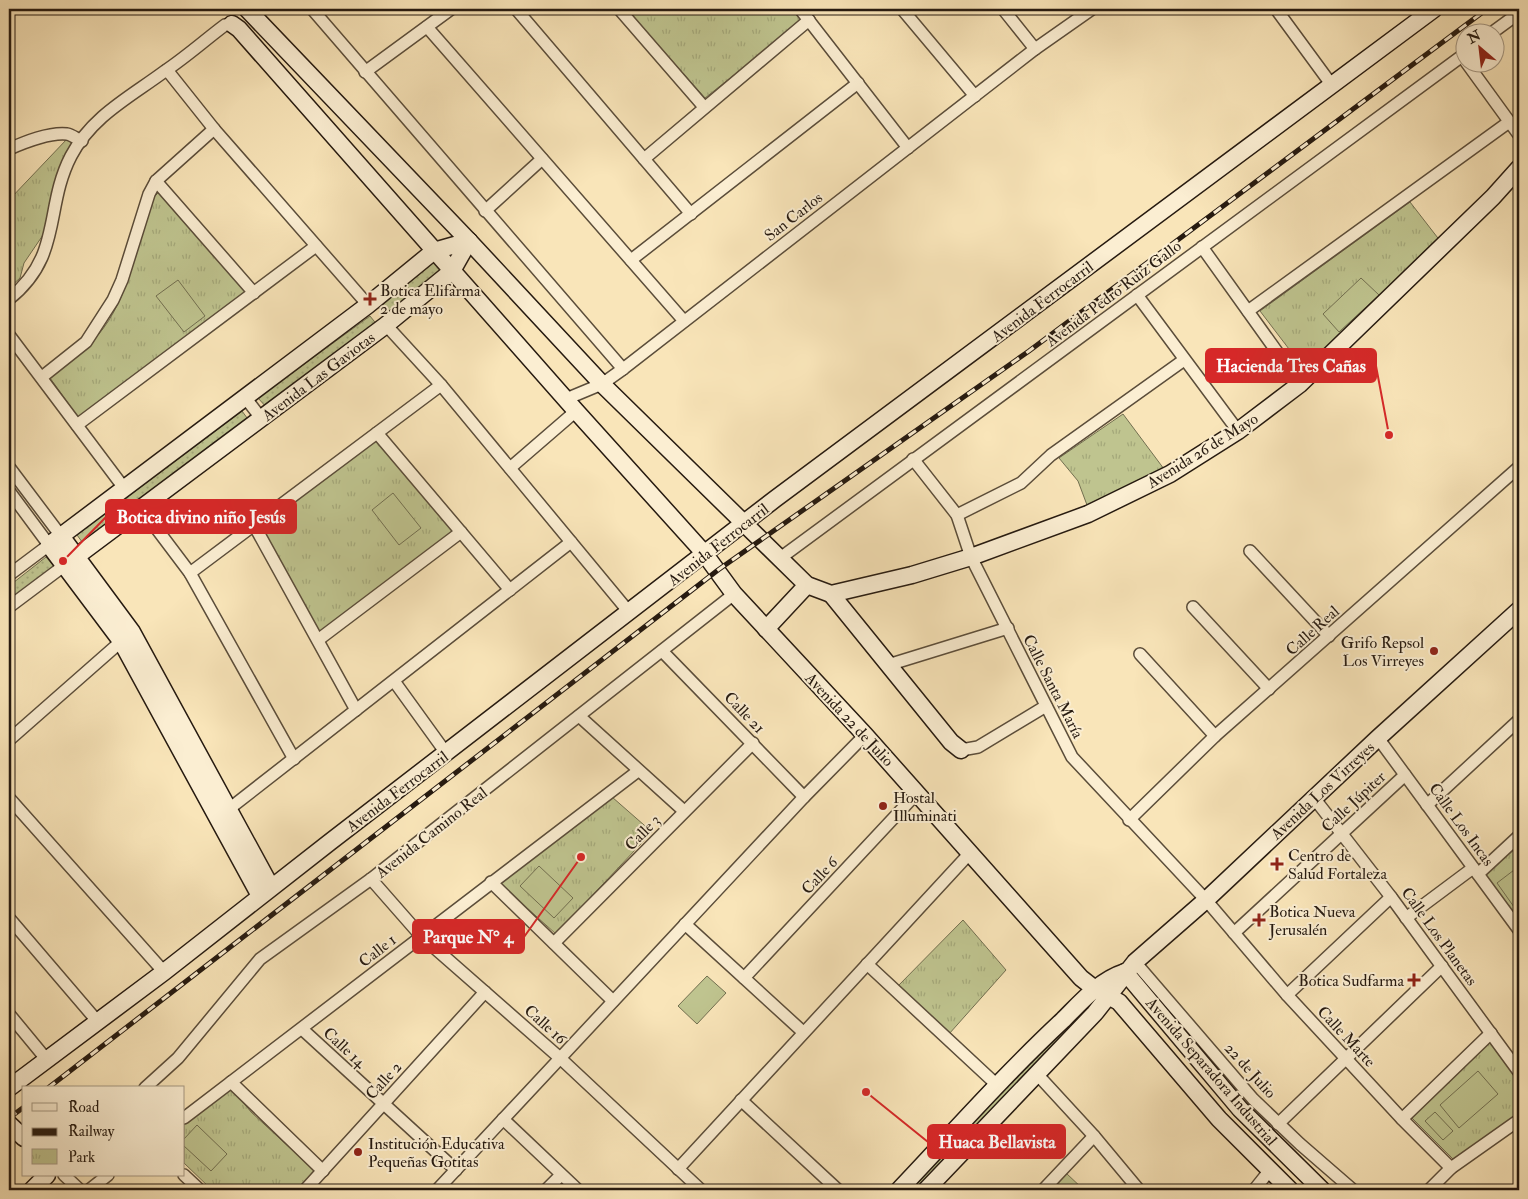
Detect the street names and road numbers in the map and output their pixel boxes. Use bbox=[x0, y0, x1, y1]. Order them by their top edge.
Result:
street label: San Carlos bbox=[761, 188, 827, 246]
street label: Avenida Pedro Ruiz Gallo bbox=[1041, 236, 1186, 352]
street label: Avenida Ferrocarril bbox=[987, 257, 1098, 347]
street label: Avenida Las Gaviotas bbox=[257, 328, 379, 426]
street label: Avenida 26 de Mayo bbox=[1142, 408, 1262, 494]
street label: Avenida Ferrocarril bbox=[663, 499, 773, 591]
street label: Calle Real bbox=[1282, 602, 1344, 660]
street label: Calle Santa María bbox=[1018, 631, 1088, 742]
street label: Avenida 22 de Julio bbox=[799, 668, 898, 772]
street label: Calle 21 bbox=[720, 688, 769, 738]
street label: Avenida Los Virreyes bbox=[1266, 737, 1379, 845]
street label: Avenida Ferrocarril bbox=[342, 747, 453, 837]
street label: Calle Júpiter bbox=[1317, 767, 1391, 837]
street label: Calle Los Incas bbox=[1424, 779, 1498, 870]
street label: Avenida Camino Real bbox=[371, 783, 491, 883]
street label: Calle 3 bbox=[621, 810, 665, 855]
street label: Calle 6 bbox=[797, 852, 843, 899]
street label: Calle Los Planetas bbox=[1397, 883, 1482, 990]
street label: Calle 1 bbox=[355, 930, 400, 972]
street label: Avenida Separadora Industrial bbox=[1140, 993, 1281, 1151]
street label: Calle 16 bbox=[520, 1001, 571, 1050]
street label: Calle Marte bbox=[1313, 1002, 1380, 1072]
street label: Calle 14 bbox=[319, 1023, 371, 1073]
street label: 22 de Julio bbox=[1219, 1039, 1281, 1103]
street label: Calle 2 bbox=[361, 1057, 406, 1104]

